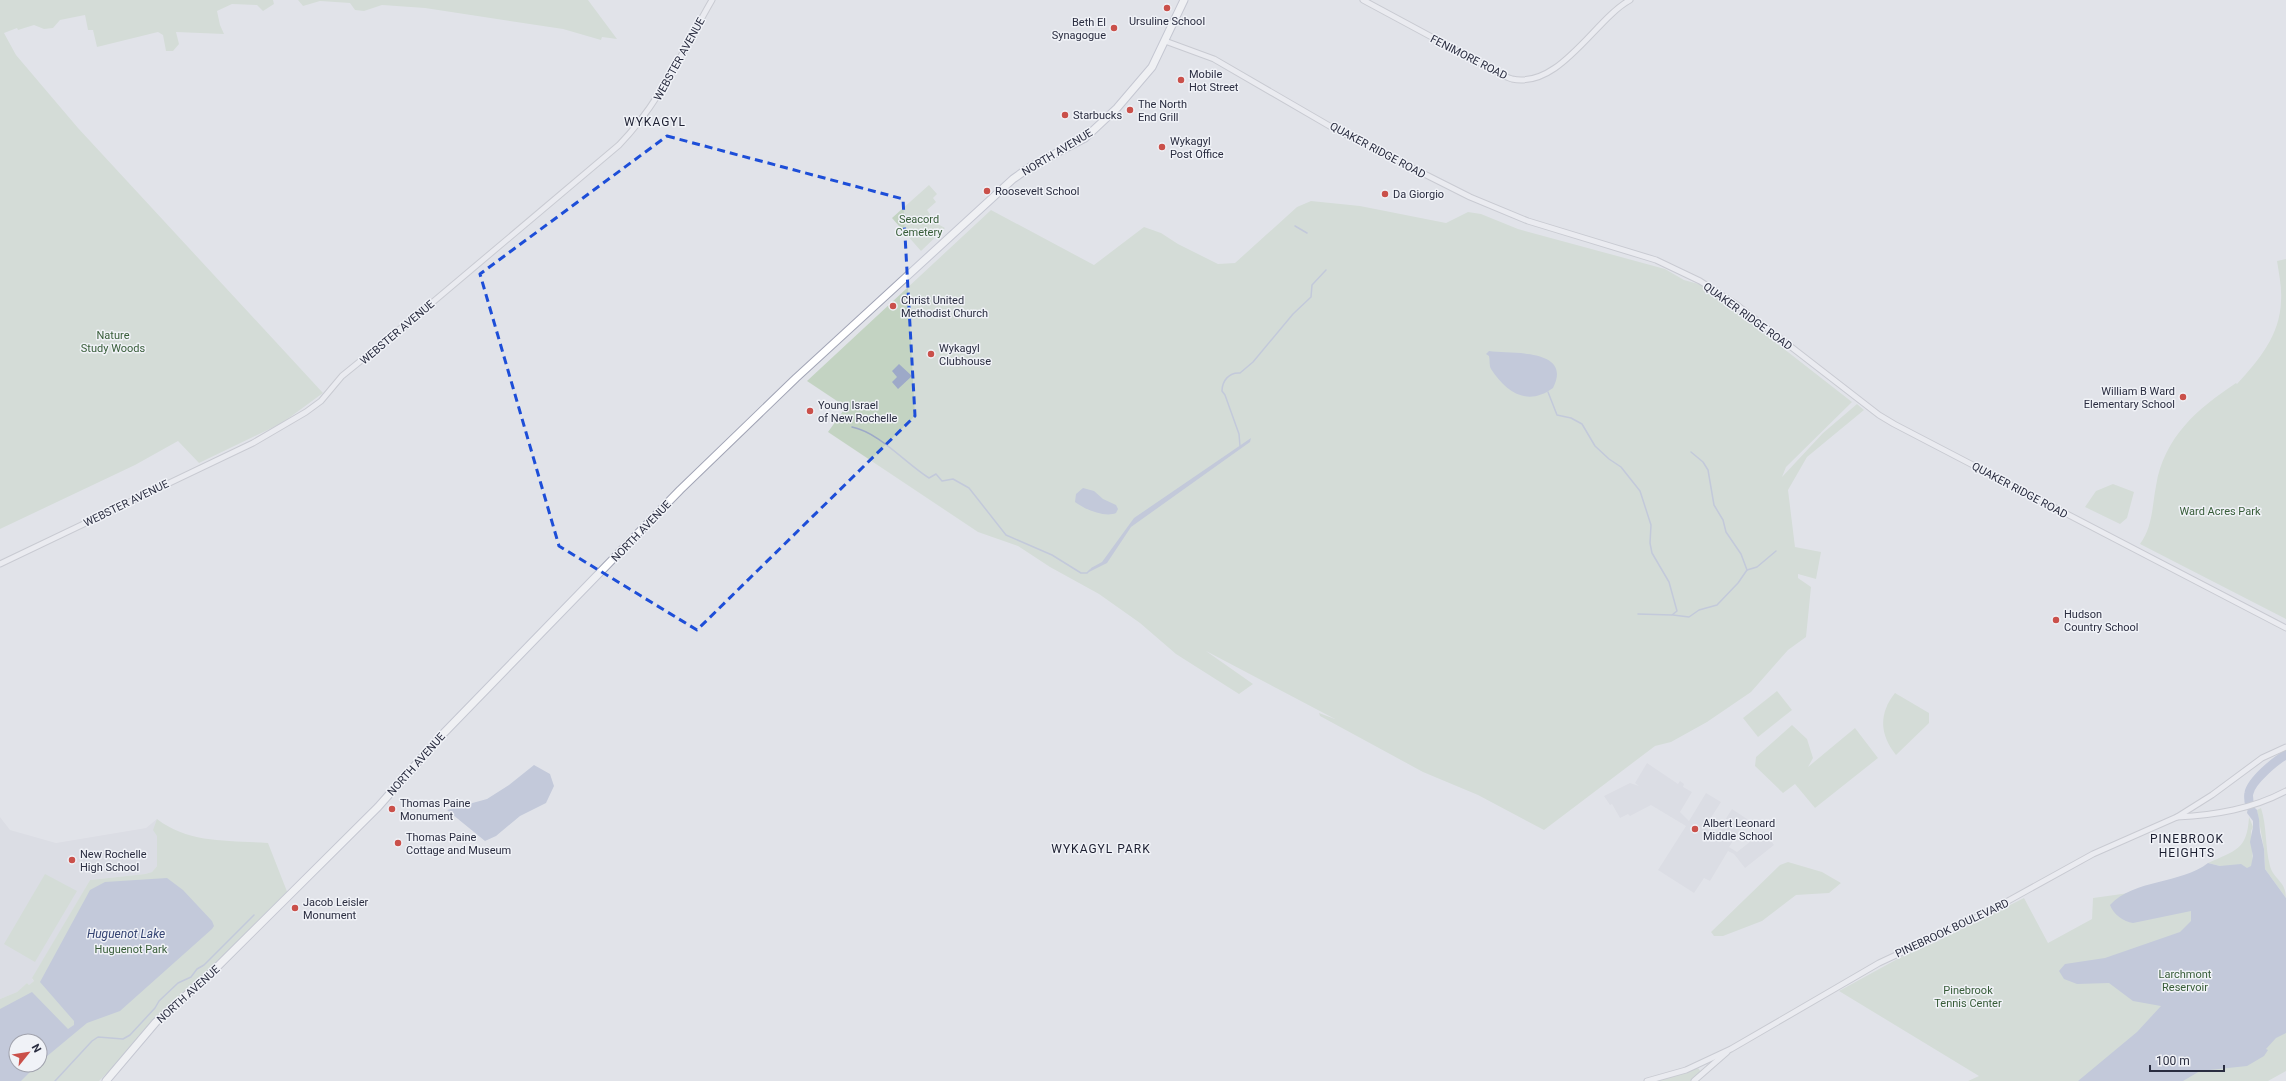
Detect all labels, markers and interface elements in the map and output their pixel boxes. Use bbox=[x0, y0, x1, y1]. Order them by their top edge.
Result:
marker: Ursuline School bbox=[1162, 3, 1172, 13]
street label: WEBSTER AVENUE bbox=[651, 15, 708, 103]
place label: Ursuline School bbox=[1129, 15, 1205, 28]
place label: Beth El Synagogue bbox=[1052, 16, 1106, 42]
marker: Beth El Synagogue bbox=[1109, 23, 1119, 33]
street label: FENIMORE ROAD bbox=[1428, 32, 1509, 82]
place label: Mobile Hot Street bbox=[1189, 68, 1239, 94]
marker: Mobile Hot Street bbox=[1176, 75, 1186, 85]
place label: The North End Grill bbox=[1138, 98, 1187, 124]
marker: The North End Grill bbox=[1125, 105, 1135, 115]
place label: Starbucks bbox=[1073, 109, 1122, 122]
marker: Starbucks bbox=[1060, 110, 1070, 120]
district label: WYKAGYL bbox=[624, 115, 686, 129]
street label: QUAKER RIDGE ROAD bbox=[1328, 120, 1428, 181]
street label: NORTH AVENUE bbox=[1020, 126, 1095, 179]
place label: Wykagyl Post Office bbox=[1170, 135, 1224, 161]
marker: Wykagyl Post Office bbox=[1157, 142, 1167, 152]
place label: Roosevelt School bbox=[995, 185, 1079, 198]
marker: Roosevelt School bbox=[982, 186, 992, 196]
place label: Da Giorgio bbox=[1393, 188, 1444, 201]
marker: Da Giorgio bbox=[1380, 189, 1390, 199]
park label: Seacord Cemetery bbox=[896, 213, 943, 239]
street label: QUAKER RIDGE ROAD bbox=[1701, 280, 1795, 353]
place label: Christ United Methodist Church bbox=[901, 294, 988, 320]
street label: WEBSTER AVENUE bbox=[358, 298, 437, 367]
marker: Christ United Methodist Church bbox=[888, 301, 898, 311]
park label: Nature Study Woods bbox=[81, 329, 145, 355]
place label: Wykagyl Clubhouse bbox=[939, 342, 991, 368]
marker: Wykagyl Clubhouse bbox=[926, 349, 936, 359]
place label: William B Ward Elementary School bbox=[2084, 385, 2175, 411]
marker: William B Ward Elementary School bbox=[2178, 392, 2188, 402]
place label: Young Israel of New Rochelle bbox=[818, 399, 898, 425]
marker: Young Israel of New Rochelle bbox=[805, 406, 815, 416]
street label: QUAKER RIDGE ROAD bbox=[1970, 460, 2070, 521]
street label: WEBSTER AVENUE bbox=[82, 477, 171, 530]
street label: NORTH AVENUE bbox=[609, 498, 674, 565]
park label: Ward Acres Park bbox=[2179, 505, 2261, 518]
place label: Hudson Country School bbox=[2064, 608, 2139, 634]
marker: Hudson Country School bbox=[2051, 615, 2061, 625]
street label: NORTH AVENUE bbox=[385, 730, 448, 798]
place label: Thomas Paine Monument bbox=[400, 797, 471, 823]
marker: Thomas Paine Monument bbox=[387, 804, 397, 814]
place label: Albert Leonard Middle School bbox=[1703, 817, 1775, 843]
marker: Albert Leonard Middle School bbox=[1690, 824, 1700, 834]
place label: Thomas Paine Cottage and Museum bbox=[406, 831, 511, 857]
district label: PINEBROOK HEIGHTS bbox=[2150, 832, 2224, 860]
marker: Thomas Paine Cottage and Museum bbox=[393, 838, 403, 848]
district label: WYKAGYL PARK bbox=[1051, 842, 1151, 856]
place label: New Rochelle High School bbox=[80, 848, 147, 874]
marker: New Rochelle High School bbox=[67, 855, 77, 865]
place label: Jacob Leisler Monument bbox=[303, 896, 369, 922]
street label: PINEBROOK BOULEVARD bbox=[1893, 896, 2011, 961]
marker: Jacob Leisler Monument bbox=[290, 903, 300, 913]
water label: Huguenot Lake bbox=[87, 927, 165, 941]
park label: Huguenot Park bbox=[95, 943, 168, 956]
street label: NORTH AVENUE bbox=[154, 963, 222, 1026]
park label: Larchmont Reservoir bbox=[2159, 968, 2212, 994]
park label: Pinebrook Tennis Center bbox=[1934, 984, 2002, 1010]
north arrow bbox=[8, 1033, 48, 1073]
text: N bbox=[29, 1042, 44, 1055]
scale bar bbox=[2150, 1047, 2224, 1073]
text: 100 m bbox=[2156, 1054, 2190, 1068]

